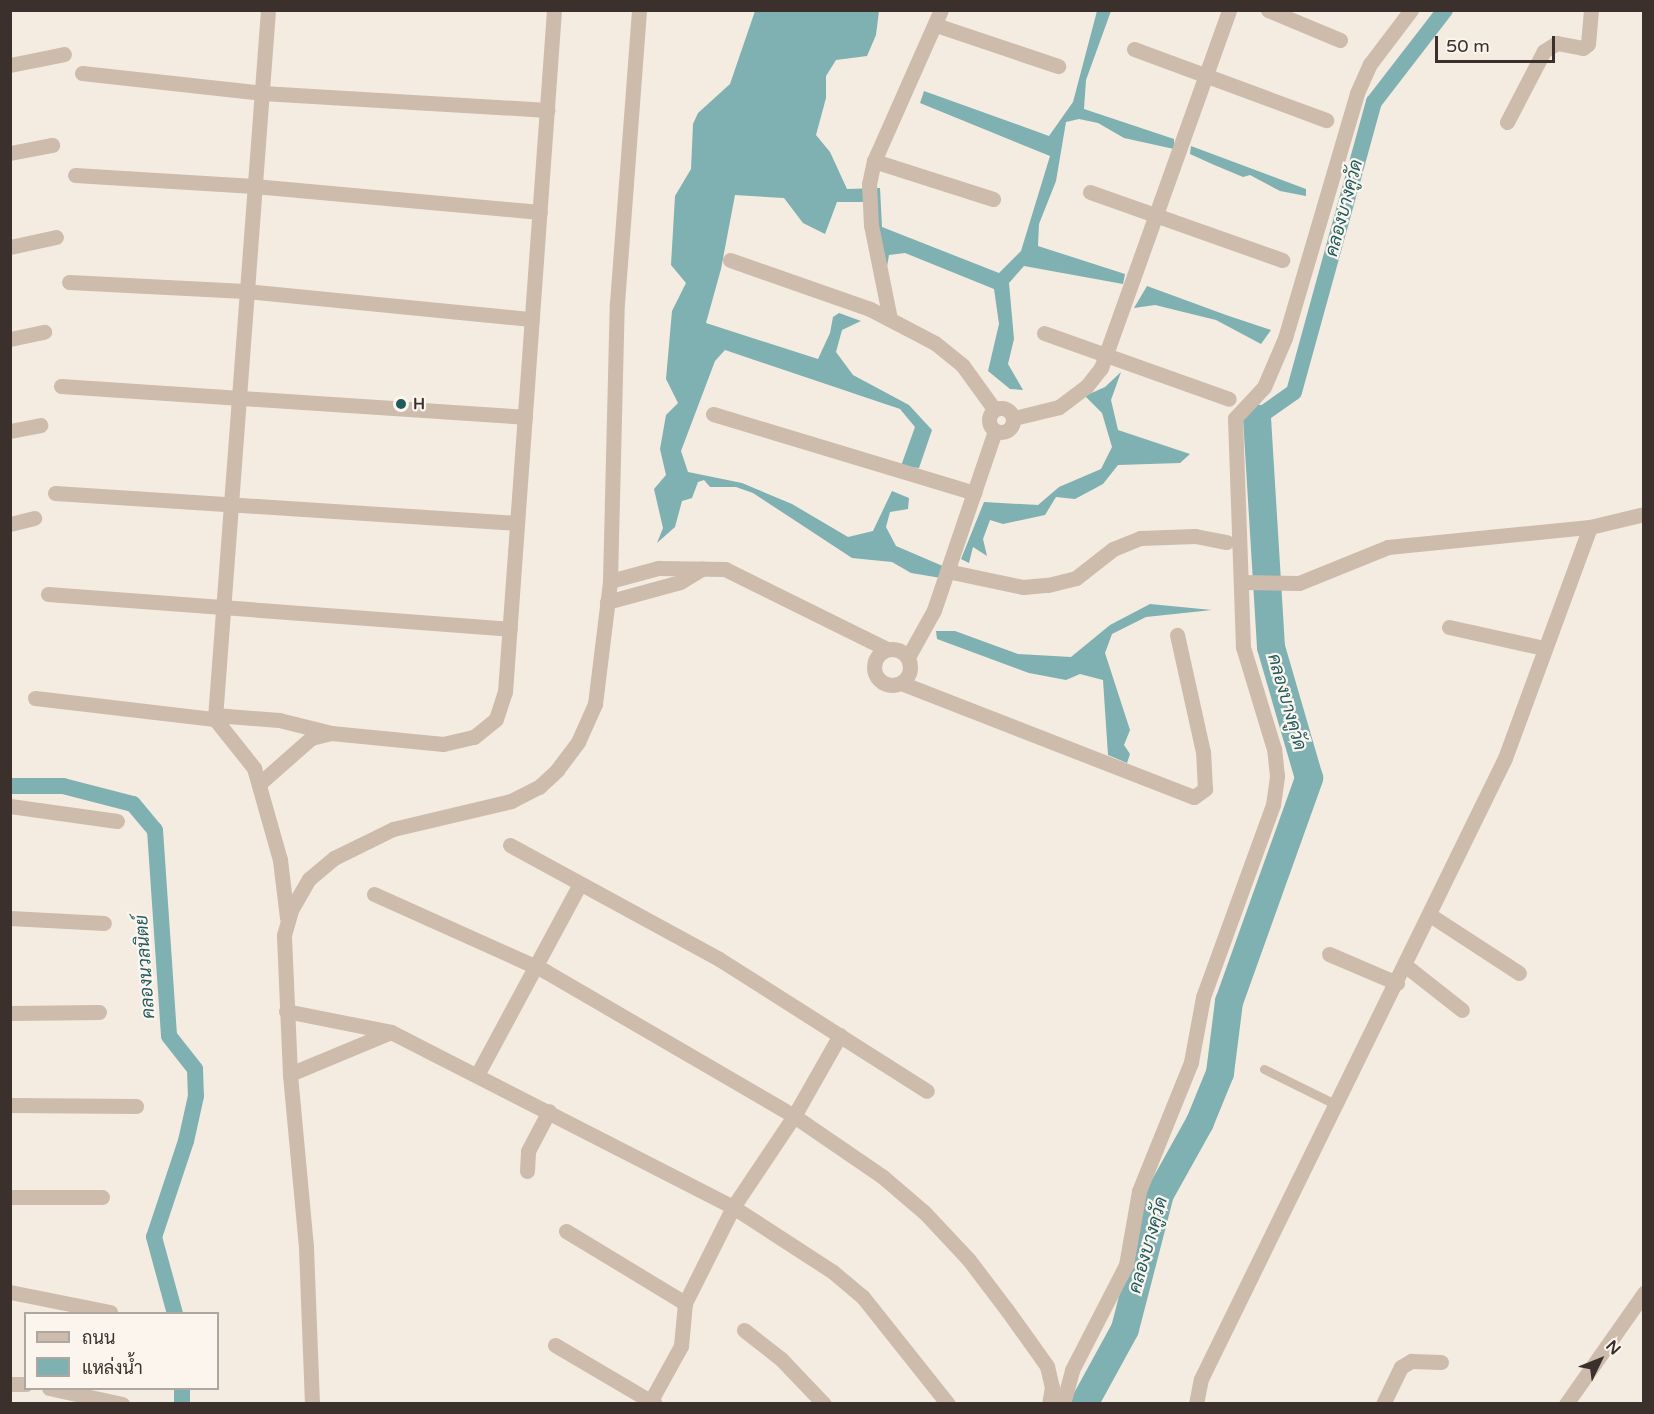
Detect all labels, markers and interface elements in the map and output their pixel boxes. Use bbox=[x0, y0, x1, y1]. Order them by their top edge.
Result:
scale bar bbox=[1438, 24, 1558, 62]
text: 50 m bbox=[1446, 35, 1490, 57]
water label: คลองบางคูวัด bbox=[1321, 157, 1367, 259]
place label: H bbox=[413, 394, 425, 414]
marker: H bbox=[394, 397, 408, 411]
water label: คลองบางคูวัด bbox=[1263, 651, 1311, 753]
water label: คลองนวลนิตย์ bbox=[131, 914, 159, 1020]
water label: คลองบางคูวัด bbox=[1124, 1194, 1172, 1296]
legend bbox=[24, 1312, 219, 1390]
text: ถนน bbox=[82, 1327, 115, 1349]
north arrow bbox=[1570, 1330, 1630, 1390]
text: N bbox=[1601, 1336, 1625, 1359]
text: แหล่งน้ำ bbox=[82, 1357, 143, 1379]

